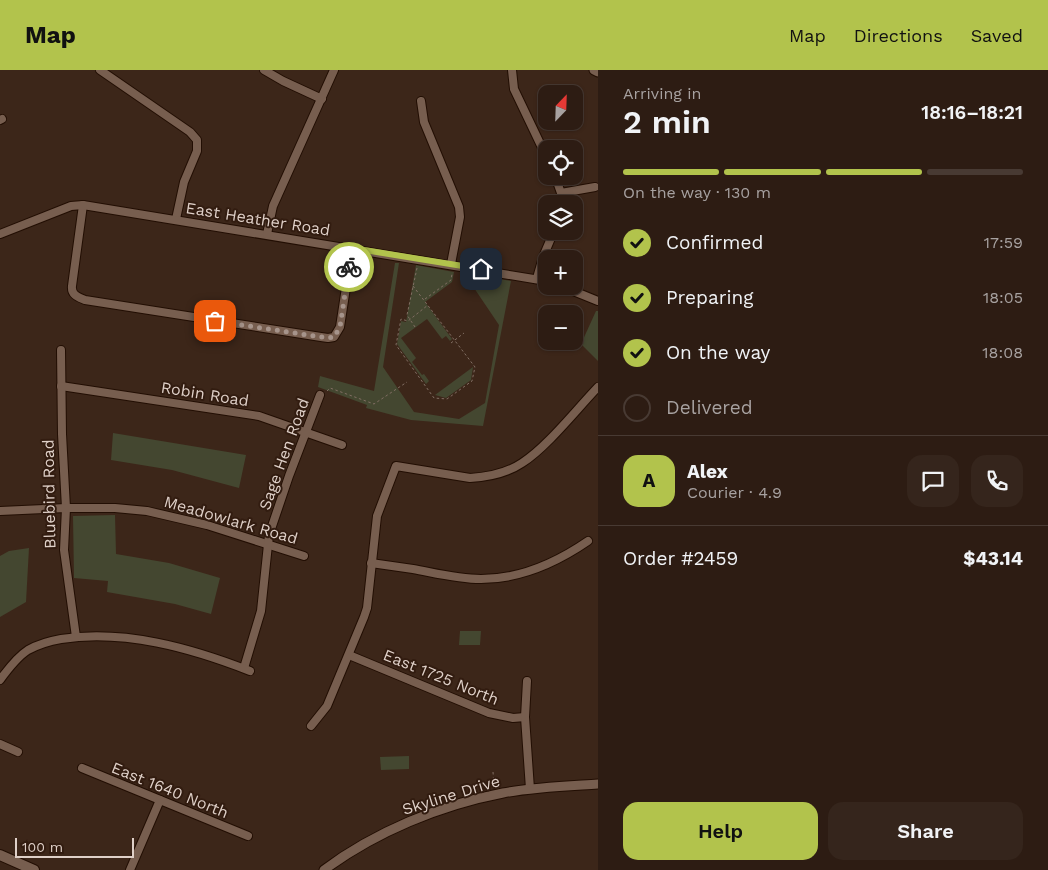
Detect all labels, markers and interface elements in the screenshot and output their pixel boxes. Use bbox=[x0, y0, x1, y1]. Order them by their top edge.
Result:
text: Map bbox=[25, 21, 76, 49]
text: Map bbox=[789, 25, 826, 46]
text: Directions bbox=[854, 25, 943, 46]
text: Saved bbox=[971, 25, 1023, 46]
text: Arriving in bbox=[623, 84, 701, 103]
north arrow bbox=[538, 85, 582, 130]
map controls bbox=[538, 85, 583, 350]
text: 18:16–18:21 bbox=[921, 101, 1023, 124]
text: 2 min bbox=[623, 103, 711, 141]
button: locate bbox=[538, 140, 583, 185]
text: On the way · 130 m bbox=[623, 183, 771, 202]
button: layers bbox=[538, 195, 583, 240]
street label: East Heather Road bbox=[184, 198, 332, 240]
icon: check bbox=[623, 229, 651, 257]
text: Confirmed bbox=[666, 231, 763, 254]
text: 17:59 bbox=[984, 233, 1023, 252]
courier bbox=[324, 242, 374, 292]
pin bbox=[460, 248, 502, 290]
button: + bbox=[538, 250, 583, 295]
icon: bike bbox=[335, 253, 363, 281]
icon: home bbox=[467, 255, 495, 283]
icon: check bbox=[623, 284, 651, 312]
text: Preparing bbox=[666, 286, 753, 309]
text: 18:05 bbox=[983, 288, 1023, 307]
pin bbox=[194, 300, 236, 342]
button: − bbox=[538, 305, 583, 350]
icon: bag bbox=[201, 307, 229, 335]
icon: check bbox=[623, 339, 651, 367]
text: On the way bbox=[666, 341, 770, 364]
text: 18:08 bbox=[982, 343, 1023, 362]
street label: Robin Road bbox=[160, 378, 250, 410]
street label: Sage Hen Road bbox=[255, 395, 313, 513]
text: Delivered bbox=[666, 396, 753, 419]
street label: Bluebird Road bbox=[39, 439, 59, 549]
button: chat bbox=[907, 455, 959, 507]
button: phone bbox=[971, 455, 1023, 507]
text: Alex bbox=[687, 460, 728, 483]
text: A bbox=[643, 469, 655, 492]
text: Courier · 4.9 bbox=[687, 483, 782, 502]
street label: Meadowlark Road bbox=[162, 492, 300, 548]
text: Order #2459 bbox=[623, 547, 738, 570]
text: $43.14 bbox=[963, 547, 1023, 570]
street label: East 1725 North bbox=[381, 645, 501, 709]
street label: East 1640 North bbox=[109, 758, 231, 822]
street label: Skyline Drive bbox=[400, 771, 502, 819]
button: Help bbox=[623, 802, 818, 860]
button: Share bbox=[828, 802, 1023, 860]
scale bar bbox=[15, 835, 134, 858]
text: 100 m bbox=[22, 839, 63, 855]

